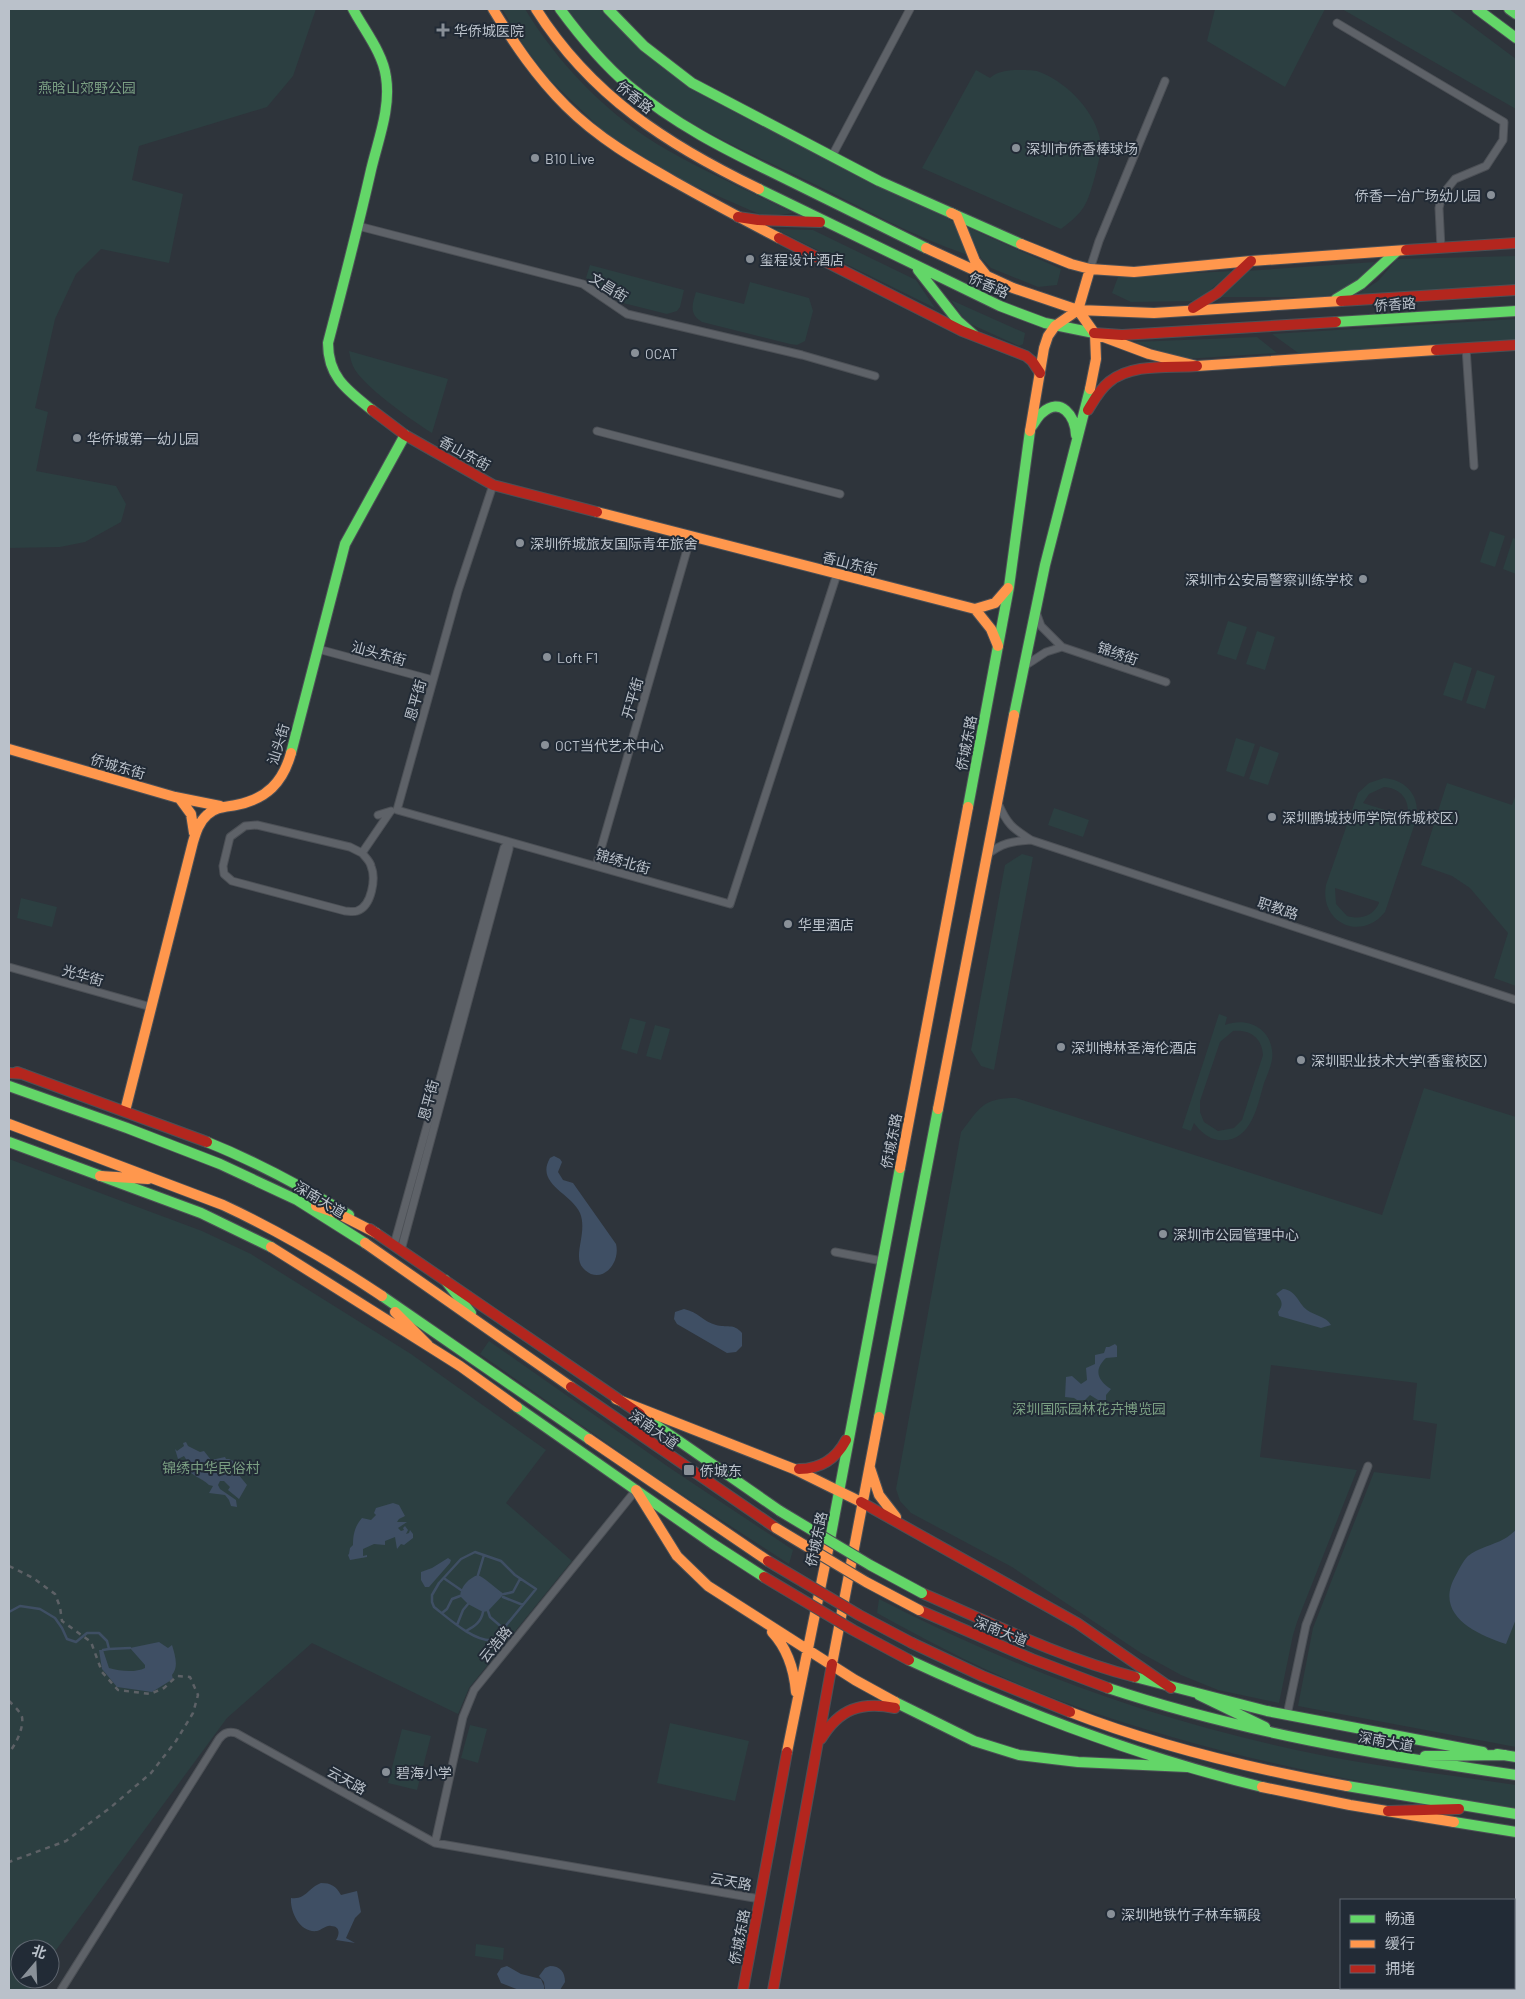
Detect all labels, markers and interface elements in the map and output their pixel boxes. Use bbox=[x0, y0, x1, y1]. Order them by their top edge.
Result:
place label: 华侨城医院 bbox=[454, 22, 524, 39]
marker: 华侨城医院 bbox=[436, 23, 450, 37]
street label: 侨香路 bbox=[613, 77, 657, 117]
park label: 燕晗山郊野公园 bbox=[38, 79, 136, 96]
place label: 深圳市侨香棒球场 bbox=[1026, 140, 1138, 157]
marker: 深圳市侨香棒球场 bbox=[1010, 142, 1022, 154]
place label: B10 Live bbox=[545, 150, 595, 167]
marker: B10 Live bbox=[529, 152, 541, 164]
place label: 侨香一冶广场幼儿园 bbox=[1355, 187, 1481, 204]
marker: 侨香一冶广场幼儿园 bbox=[1485, 189, 1497, 201]
place label: 玺程设计酒店 bbox=[760, 251, 844, 268]
marker: 玺程设计酒店 bbox=[744, 253, 756, 265]
street label: 文昌街 bbox=[587, 269, 631, 305]
street label: 侨香路 bbox=[966, 269, 1012, 301]
street label: 侨香路 bbox=[1373, 294, 1417, 314]
place label: OCAT bbox=[645, 345, 678, 362]
marker: OCAT bbox=[629, 347, 641, 359]
place label: 华侨城第一幼儿园 bbox=[87, 430, 199, 447]
marker: 华侨城第一幼儿园 bbox=[71, 432, 83, 444]
street label: 香山东街 bbox=[436, 432, 494, 474]
place label: 深圳侨城旅友国际青年旅舍 bbox=[530, 535, 698, 552]
marker: 深圳侨城旅友国际青年旅舍 bbox=[514, 537, 526, 549]
street label: 香山东街 bbox=[821, 548, 879, 578]
place label: 深圳市公安局警察训练学校 bbox=[1185, 571, 1353, 588]
marker: 深圳市公安局警察训练学校 bbox=[1357, 573, 1369, 585]
street label: 汕头东街 bbox=[350, 638, 408, 668]
street label: 锦绣街 bbox=[1095, 638, 1141, 668]
place label: Loft F1 bbox=[557, 649, 598, 666]
marker: Loft F1 bbox=[541, 651, 553, 663]
street label: 开平街 bbox=[618, 675, 646, 721]
street label: 恩平街 bbox=[401, 677, 429, 723]
street label: 侨城东路 bbox=[952, 714, 980, 772]
street label: 汕头街 bbox=[264, 721, 292, 767]
place label: OCT当代艺术中心 bbox=[555, 737, 664, 754]
marker: OCT当代艺术中心 bbox=[539, 739, 551, 751]
street label: 侨城东街 bbox=[89, 750, 147, 782]
place label: 深圳鹏城技师学院(侨城校区) bbox=[1282, 809, 1458, 826]
marker: 深圳鹏城技师学院(侨城校区) bbox=[1266, 811, 1278, 823]
street label: 锦绣北街 bbox=[594, 845, 652, 877]
street label: 职教路 bbox=[1255, 893, 1301, 923]
place label: 华里酒店 bbox=[798, 916, 854, 933]
marker: 华里酒店 bbox=[782, 918, 794, 930]
street label: 光华街 bbox=[60, 961, 106, 989]
place label: 深圳博林圣海伦酒店 bbox=[1071, 1039, 1197, 1056]
marker: 深圳博林圣海伦酒店 bbox=[1055, 1041, 1067, 1053]
place label: 深圳职业技术大学(香蜜校区) bbox=[1311, 1052, 1487, 1069]
marker: 深圳职业技术大学(香蜜校区) bbox=[1295, 1054, 1307, 1066]
street label: 恩平街 bbox=[414, 1078, 442, 1122]
street label: 侨城东路 bbox=[877, 1112, 905, 1170]
street label: 深南大道 bbox=[292, 1177, 348, 1221]
place label: 深圳市公园管理中心 bbox=[1173, 1226, 1299, 1243]
marker: 深圳市公园管理中心 bbox=[1157, 1228, 1169, 1240]
park label: 深圳国际园林花卉博览园 bbox=[1012, 1400, 1166, 1417]
street label: 深南大道 bbox=[626, 1406, 682, 1452]
park label: 锦绣中华民俗村 bbox=[162, 1459, 260, 1476]
place label: 侨城东 bbox=[700, 1462, 742, 1479]
marker: 侨城东 bbox=[682, 1463, 696, 1477]
street label: 侨城东路 bbox=[802, 1510, 830, 1568]
street label: 深南大道 bbox=[972, 1613, 1030, 1649]
street label: 云浩路 bbox=[475, 1622, 515, 1666]
street label: 深南大道 bbox=[1357, 1728, 1415, 1754]
street label: 云天路 bbox=[325, 1762, 369, 1798]
place label: 碧海小学 bbox=[396, 1764, 452, 1781]
marker: 碧海小学 bbox=[380, 1766, 392, 1778]
street label: 云天路 bbox=[709, 1869, 753, 1893]
legend bbox=[1340, 1899, 1515, 1989]
place label: 深圳地铁竹子林车辆段 bbox=[1121, 1906, 1261, 1923]
street label: 侨城东路 bbox=[725, 1908, 753, 1966]
marker: 深圳地铁竹子林车辆段 bbox=[1105, 1908, 1117, 1920]
text: 畅通 bbox=[1385, 1909, 1415, 1927]
text: 缓行 bbox=[1385, 1934, 1415, 1952]
north arrow bbox=[10, 1939, 60, 1989]
text: 北 bbox=[30, 1941, 49, 1962]
text: 拥堵 bbox=[1385, 1959, 1415, 1977]

